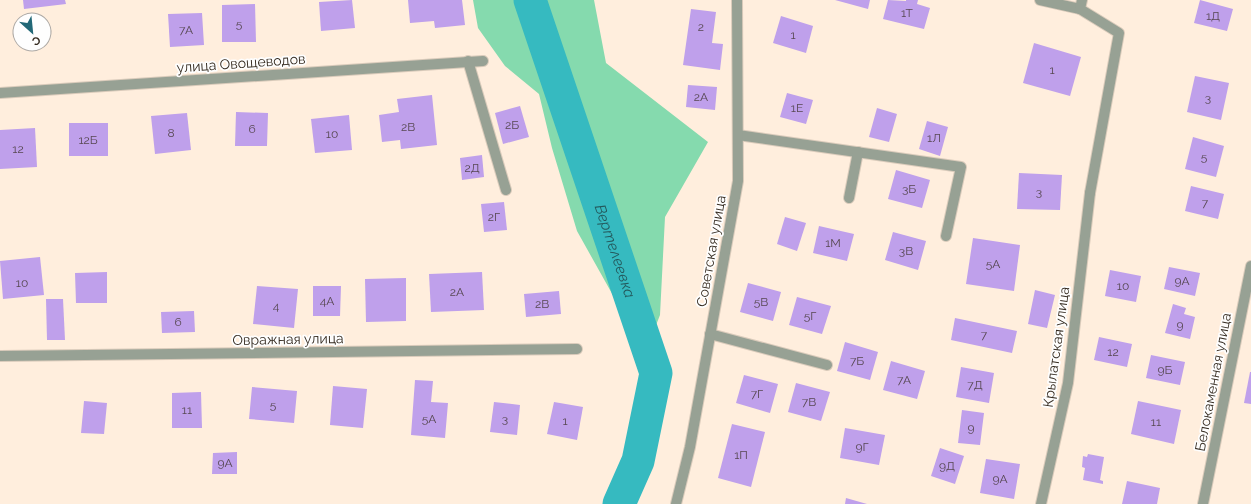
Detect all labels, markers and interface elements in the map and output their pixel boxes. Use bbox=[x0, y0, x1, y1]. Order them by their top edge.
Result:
house number: 1Т bbox=[901, 6, 914, 20]
house number: 1Д bbox=[1206, 9, 1220, 23]
north arrow bbox=[12, 12, 52, 52]
house number: 5 bbox=[236, 17, 243, 31]
house number: 2 bbox=[698, 20, 704, 34]
house number: 7А bbox=[179, 23, 193, 37]
house number: 1 bbox=[790, 28, 796, 42]
text: С bbox=[30, 33, 43, 48]
street label: улица Овощеводов bbox=[176, 51, 306, 75]
house number: 1 bbox=[1049, 63, 1055, 77]
house number: 2А bbox=[694, 90, 708, 104]
house number: 3 bbox=[1205, 91, 1211, 105]
house number: 1Е bbox=[791, 101, 803, 115]
house number: 2Б bbox=[505, 118, 519, 132]
house number: 2В bbox=[401, 120, 415, 134]
house number: 6 bbox=[248, 122, 256, 136]
house number: 8 bbox=[167, 126, 175, 140]
house number: 10 bbox=[326, 127, 338, 141]
house number: 1Л bbox=[927, 131, 941, 145]
house number: 12Б bbox=[78, 133, 98, 147]
house number: 12 bbox=[12, 142, 24, 156]
house number: 5 bbox=[1201, 150, 1208, 164]
house number: 2Д bbox=[464, 161, 480, 175]
house number: 3Б bbox=[902, 182, 916, 196]
house number: 3 bbox=[1036, 185, 1042, 199]
street label: Советская улица bbox=[693, 194, 729, 308]
house number: 7 bbox=[1202, 196, 1209, 210]
water label: Вертелеевка bbox=[591, 202, 639, 300]
house number: 2Г bbox=[488, 210, 500, 224]
house number: 1М bbox=[825, 236, 841, 250]
house number: 3В bbox=[899, 244, 913, 258]
house number: 5А bbox=[986, 257, 1000, 271]
house number: 9А bbox=[1174, 274, 1190, 288]
house number: 10 bbox=[16, 276, 28, 290]
house number: 10 bbox=[1117, 279, 1129, 293]
house number: 2А bbox=[450, 285, 464, 299]
street label: Крылатская улица bbox=[1040, 286, 1072, 408]
house number: 4А bbox=[320, 294, 334, 308]
house number: 5В bbox=[754, 295, 768, 309]
house number: 2В bbox=[535, 297, 549, 311]
house number: 4 bbox=[273, 299, 280, 313]
house number: 5Г bbox=[804, 309, 816, 323]
street label: Белокаменная улица bbox=[1192, 311, 1234, 453]
house number: 6 bbox=[174, 315, 182, 329]
house number: 9 bbox=[1176, 318, 1184, 332]
house number: 7 bbox=[981, 328, 988, 342]
street label: Овражная улица bbox=[232, 330, 344, 348]
house number: 12 bbox=[1107, 345, 1119, 359]
house number: 7Б bbox=[850, 354, 864, 368]
house number: 9Б bbox=[1158, 363, 1173, 377]
house number: 7А bbox=[897, 373, 911, 387]
house number: 7Д bbox=[967, 378, 983, 392]
house number: 7Г bbox=[751, 387, 763, 401]
house number: 7В bbox=[802, 395, 816, 409]
house number: 5 bbox=[270, 398, 277, 412]
house number: 11 bbox=[182, 403, 192, 417]
house number: 5А bbox=[422, 412, 436, 426]
house number: 3 bbox=[502, 412, 508, 426]
house number: 1 bbox=[562, 414, 568, 428]
house number: 11 bbox=[1151, 415, 1161, 429]
house number: 9 bbox=[967, 421, 975, 435]
house number: 9Г bbox=[855, 440, 869, 454]
house number: 1П bbox=[734, 448, 748, 462]
house number: 9А bbox=[217, 456, 233, 470]
house number: 9Д bbox=[939, 459, 955, 473]
house number: 9А bbox=[992, 472, 1008, 486]

